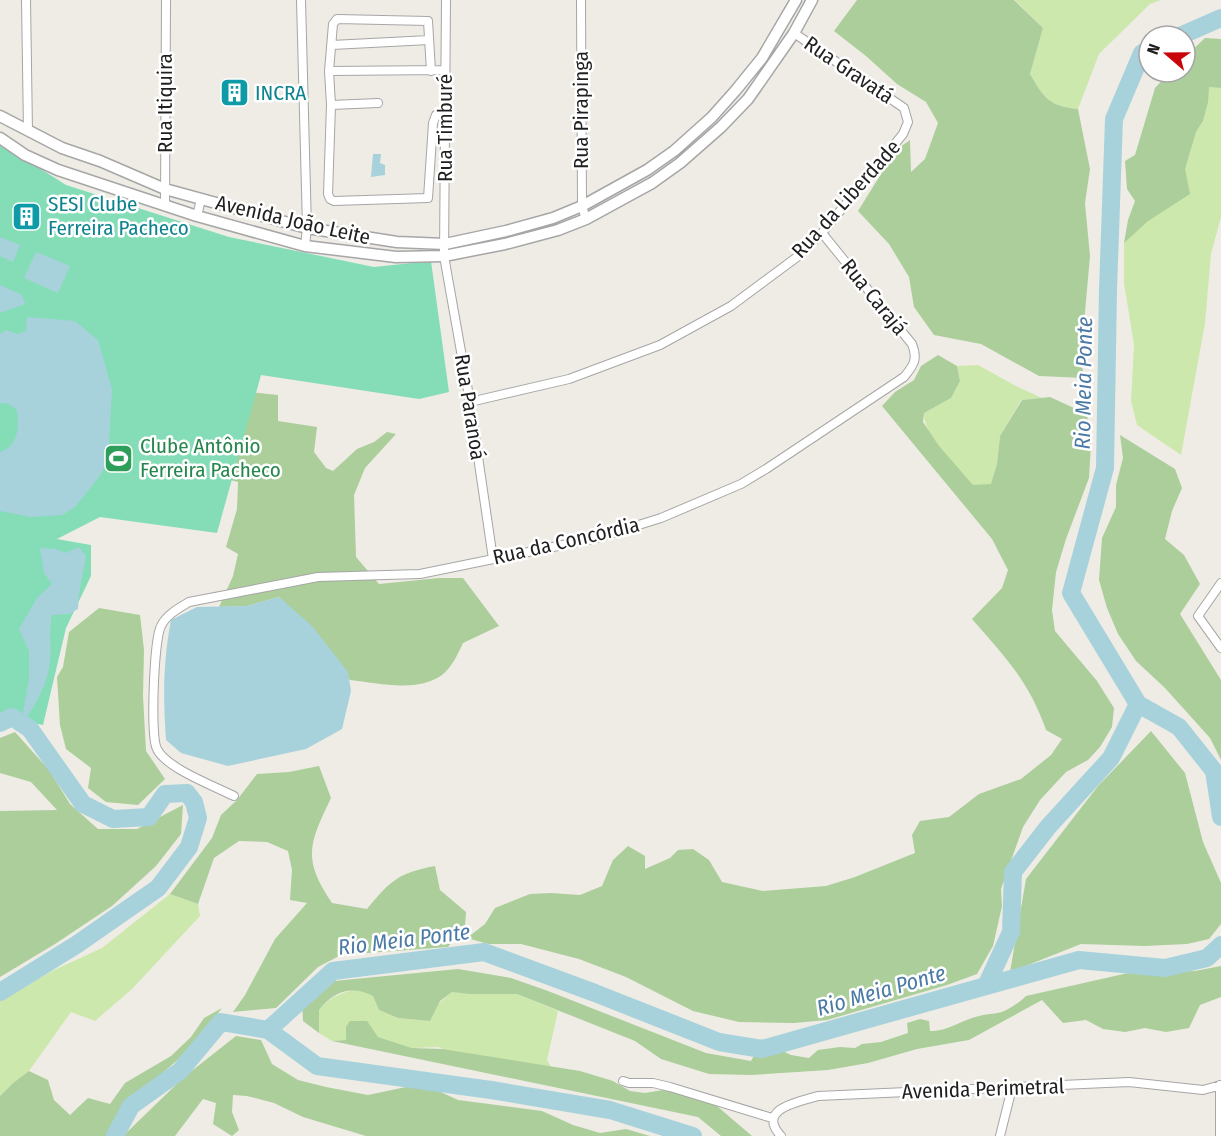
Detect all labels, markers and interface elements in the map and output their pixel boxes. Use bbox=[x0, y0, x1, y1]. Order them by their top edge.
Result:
north arrow bbox=[1137, 24, 1197, 84]
street label: Rua Gravatá bbox=[799, 31, 899, 109]
text: N bbox=[1143, 41, 1164, 57]
street label: Rua Pirapinga bbox=[568, 51, 594, 169]
street label: Rua Itiquira bbox=[152, 53, 178, 153]
street label: Rua Timburé bbox=[432, 74, 458, 182]
building icon: INCRA bbox=[218, 77, 250, 109]
place label: INCRA bbox=[255, 80, 306, 106]
street label: Rua da Liberdade bbox=[786, 134, 906, 264]
street label: Avenida João Leite bbox=[213, 190, 373, 250]
place label: SESI Clube Ferreira Pacheco bbox=[48, 191, 189, 241]
building icon: SESI Clube Ferreira Pacheco bbox=[11, 200, 43, 232]
street label: Rua Carajá bbox=[835, 254, 913, 340]
water label: Rio Meia Ponte bbox=[1069, 316, 1098, 450]
street label: Rua Paranoá bbox=[449, 352, 491, 462]
place label: Clube Antônio Ferreira Pacheco bbox=[140, 433, 281, 483]
sports icon: Clube Antônio Ferreira Pacheco bbox=[103, 442, 135, 474]
street label: Rua da Concórdia bbox=[490, 511, 642, 571]
water label: Rio Meia Ponte bbox=[336, 918, 472, 961]
water label: Rio Meia Ponte bbox=[814, 959, 949, 1022]
street label: Avenida Perimetral bbox=[901, 1073, 1065, 1105]

